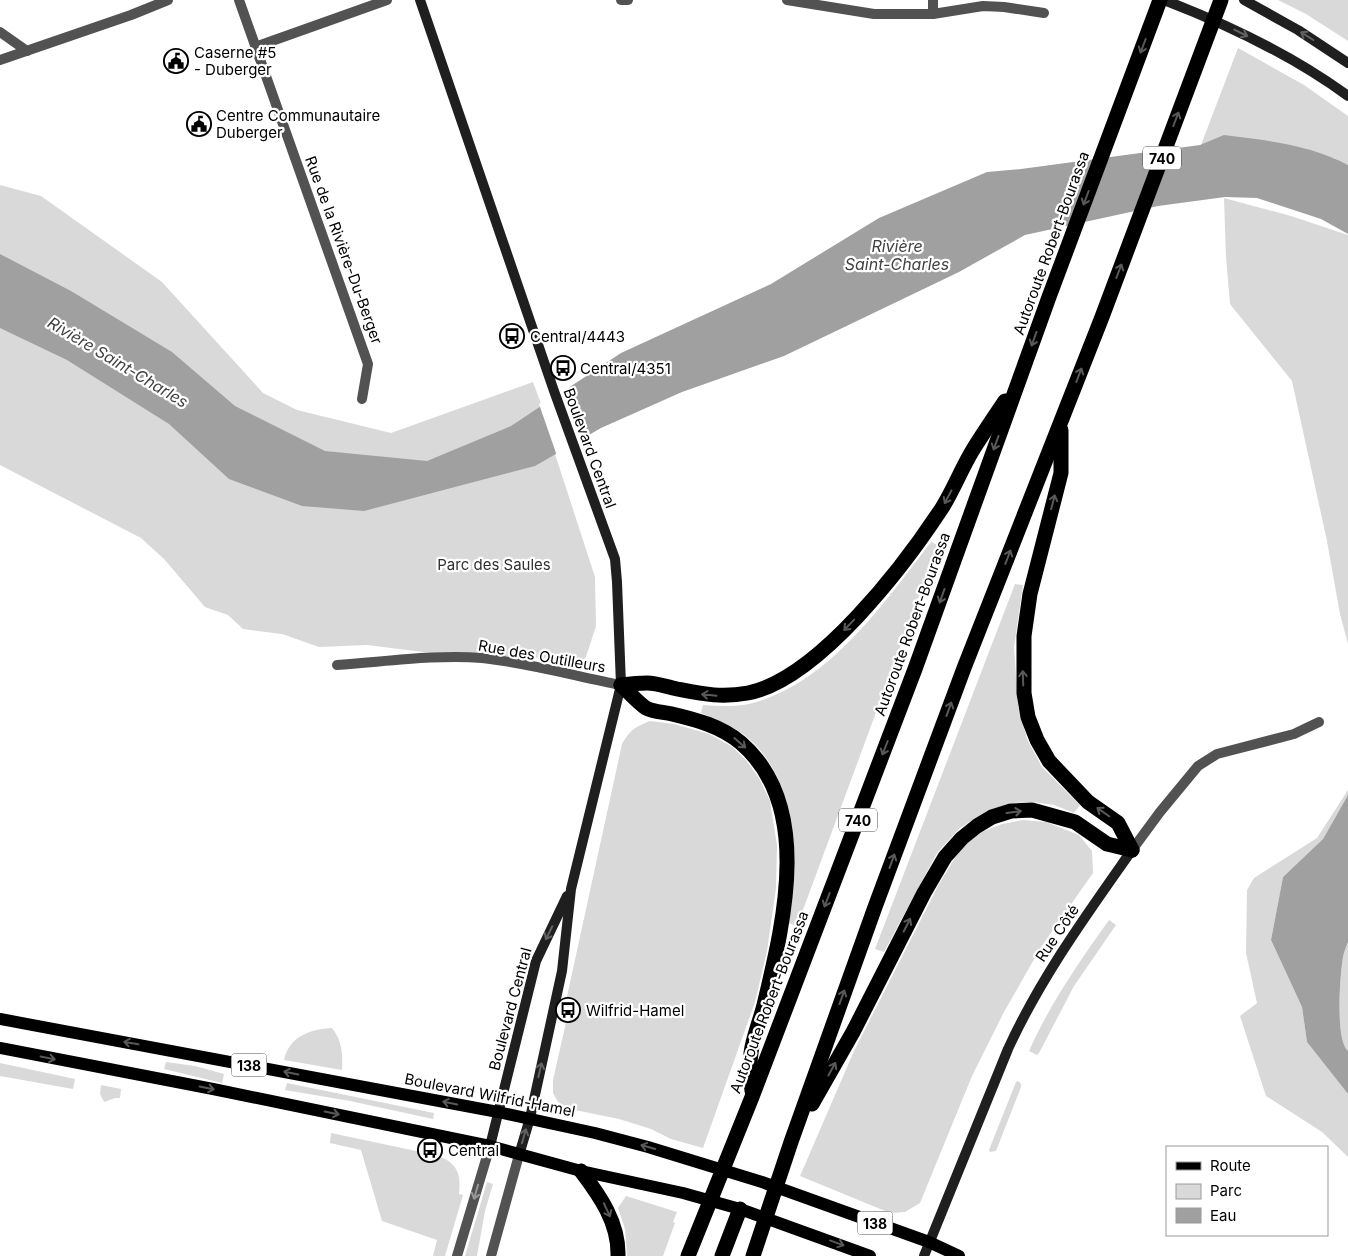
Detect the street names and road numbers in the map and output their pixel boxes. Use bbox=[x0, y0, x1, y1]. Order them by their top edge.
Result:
road number: 740 bbox=[1143, 146, 1181, 170]
street label: Autoroute Robert-Bourassa bbox=[1009, 149, 1093, 337]
street label: Rue de la Rivière-Du-Berger bbox=[301, 153, 387, 347]
street label: Boulevard Central bbox=[559, 385, 621, 511]
street label: Autoroute Robert-Bourassa bbox=[870, 530, 954, 718]
street label: Rue des Outilleurs bbox=[477, 635, 607, 677]
road number: 740 bbox=[839, 808, 877, 832]
street label: Rue Côté bbox=[1031, 901, 1083, 965]
street label: Autoroute Robert-Bourassa bbox=[725, 908, 813, 1096]
street label: Boulevard Central bbox=[484, 945, 536, 1073]
road number: 138 bbox=[232, 1054, 266, 1076]
street label: Boulevard Wilfrid-Hamel bbox=[403, 1069, 577, 1121]
road number: 138 bbox=[858, 1212, 892, 1234]

